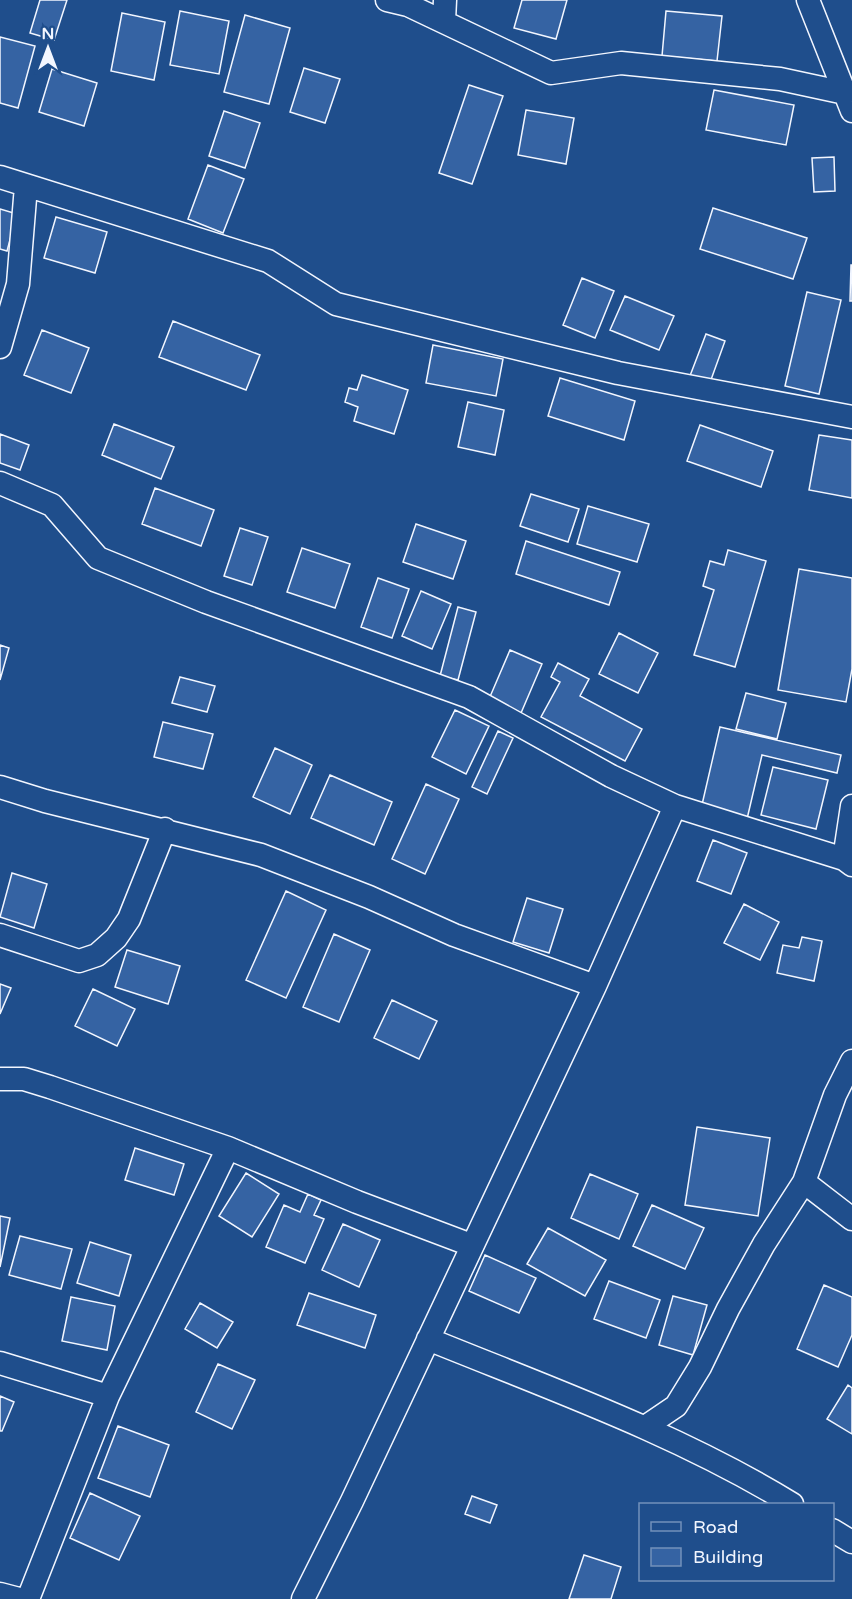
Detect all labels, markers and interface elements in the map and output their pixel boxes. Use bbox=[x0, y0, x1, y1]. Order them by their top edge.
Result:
north arrow bbox=[18, 18, 78, 78]
text: N bbox=[42, 24, 54, 44]
legend bbox=[639, 1503, 834, 1581]
text: Road bbox=[693, 1516, 738, 1538]
text: Building bbox=[693, 1546, 763, 1568]

